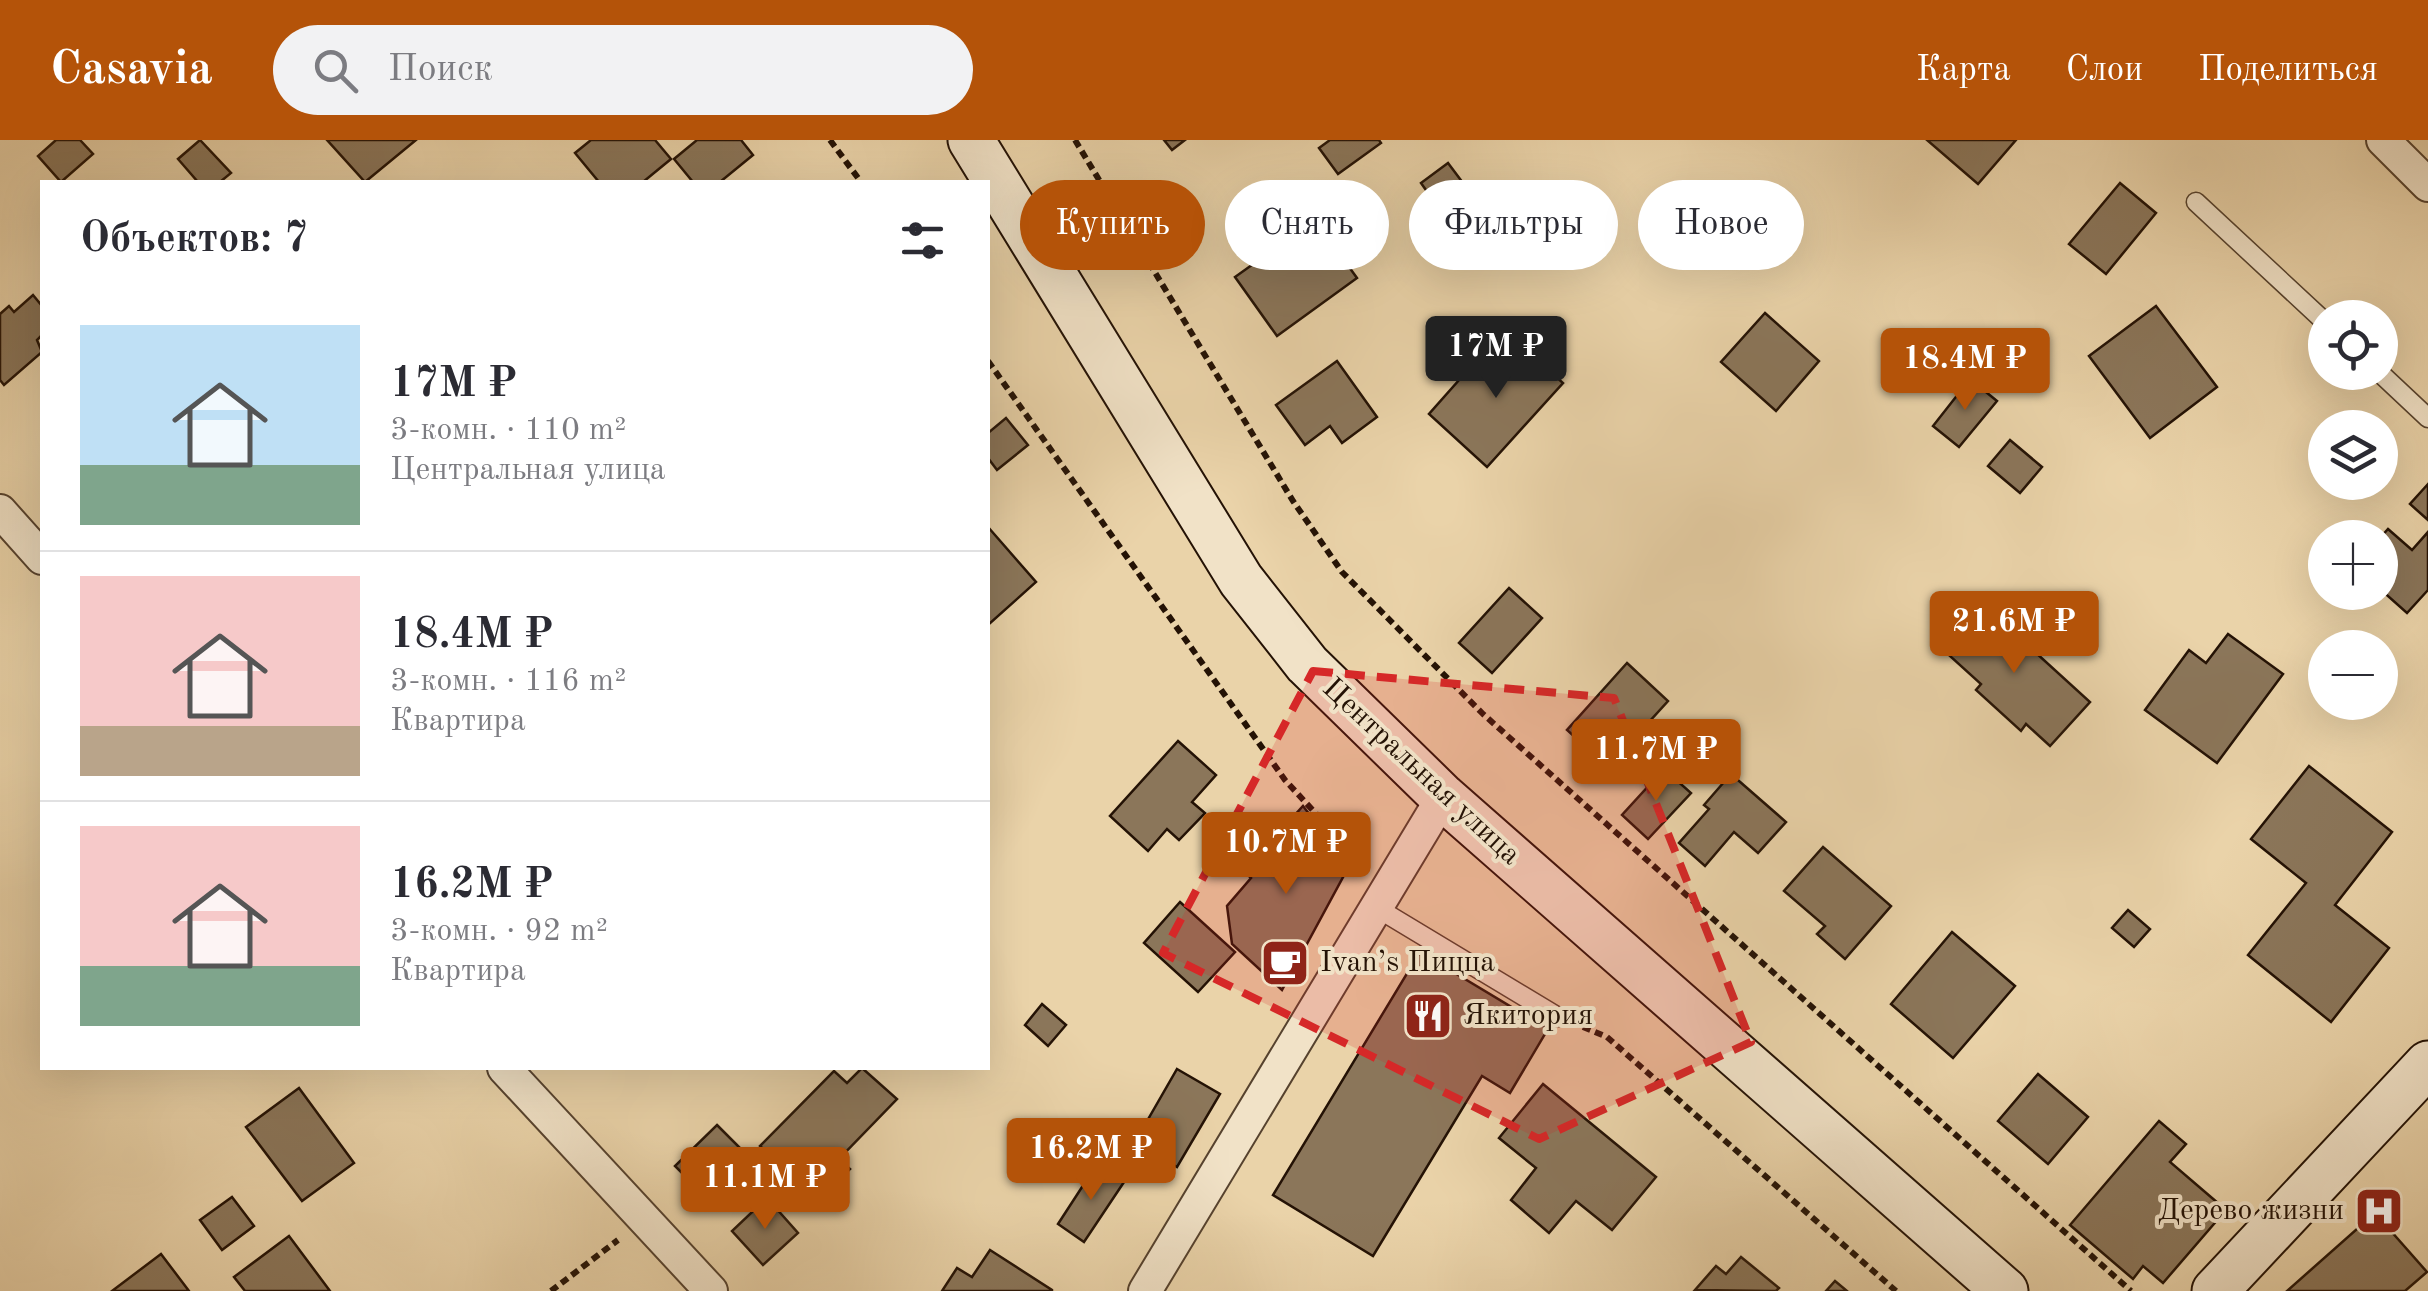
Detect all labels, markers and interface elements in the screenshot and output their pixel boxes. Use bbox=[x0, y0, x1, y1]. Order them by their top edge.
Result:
search box bbox=[273, 25, 973, 115]
icon: search bbox=[308, 43, 363, 98]
text: Casavia bbox=[50, 46, 213, 94]
text: Поиск bbox=[388, 51, 493, 89]
text: Карта bbox=[1916, 53, 2011, 88]
text: Слои bbox=[2066, 53, 2143, 88]
text: Поделиться bbox=[2198, 53, 2378, 88]
chip: Купить bbox=[1020, 180, 1205, 270]
chip: Снять bbox=[1225, 180, 1389, 270]
chip: Фильтры bbox=[1409, 180, 1618, 270]
chip: Новое bbox=[1638, 180, 1804, 270]
icon: filters bbox=[895, 213, 950, 268]
text: Объектов: 7 bbox=[80, 219, 308, 261]
map controls bbox=[2308, 300, 2398, 720]
button: locate bbox=[2308, 300, 2398, 390]
pin: 17M ₽ bbox=[1426, 316, 1566, 401]
pin: 18.4M ₽ bbox=[1873, 328, 2057, 413]
text: 17M ₽ bbox=[1447, 332, 1545, 364]
text: 18.4M ₽ bbox=[1903, 344, 2027, 376]
text: 17M ₽ bbox=[390, 364, 517, 406]
icon: home bbox=[160, 365, 280, 485]
button: layers bbox=[2308, 410, 2398, 500]
text: 3-комн. · 110 m² bbox=[390, 415, 626, 447]
text: Центральная улица bbox=[390, 455, 666, 487]
button: + bbox=[2308, 520, 2398, 610]
pin: 21.6M ₽ bbox=[1922, 591, 2106, 676]
text: 21.6M ₽ bbox=[1952, 607, 2076, 639]
text: 18.4M ₽ bbox=[390, 615, 553, 657]
icon: home bbox=[160, 616, 280, 736]
button: − bbox=[2308, 630, 2398, 720]
text: 3-комн. · 116 m² bbox=[390, 666, 626, 698]
street label: Центральная улица bbox=[1316, 673, 1526, 871]
text: Квартира bbox=[390, 706, 526, 738]
pin: 11.7M ₽ bbox=[1564, 719, 1748, 804]
text: 11.7M ₽ bbox=[1594, 735, 1718, 767]
pin: 10.7M ₽ bbox=[1194, 812, 1378, 897]
text: 10.7M ₽ bbox=[1224, 828, 1348, 860]
text: 16.2M ₽ bbox=[390, 865, 553, 907]
icon: home bbox=[160, 866, 280, 986]
text: 3-комн. · 92 m² bbox=[390, 916, 608, 948]
cafe icon: Ivan’s Пицца bbox=[1259, 937, 1311, 989]
place label: Ivan’s Пицца bbox=[1320, 948, 1495, 978]
text: Квартира bbox=[390, 956, 526, 988]
restaurant icon: Якитория bbox=[1402, 990, 1454, 1042]
place label: Якитория bbox=[1463, 1001, 1593, 1031]
pin: 16.2M ₽ bbox=[999, 1118, 1183, 1203]
text: 16.2M ₽ bbox=[1029, 1134, 1153, 1166]
pin: 11.1M ₽ bbox=[673, 1147, 857, 1232]
text: 11.1M ₽ bbox=[703, 1163, 827, 1195]
hospital icon: Дерево жизни bbox=[2353, 1185, 2405, 1237]
place label: Дерево жизни bbox=[2158, 1196, 2344, 1226]

